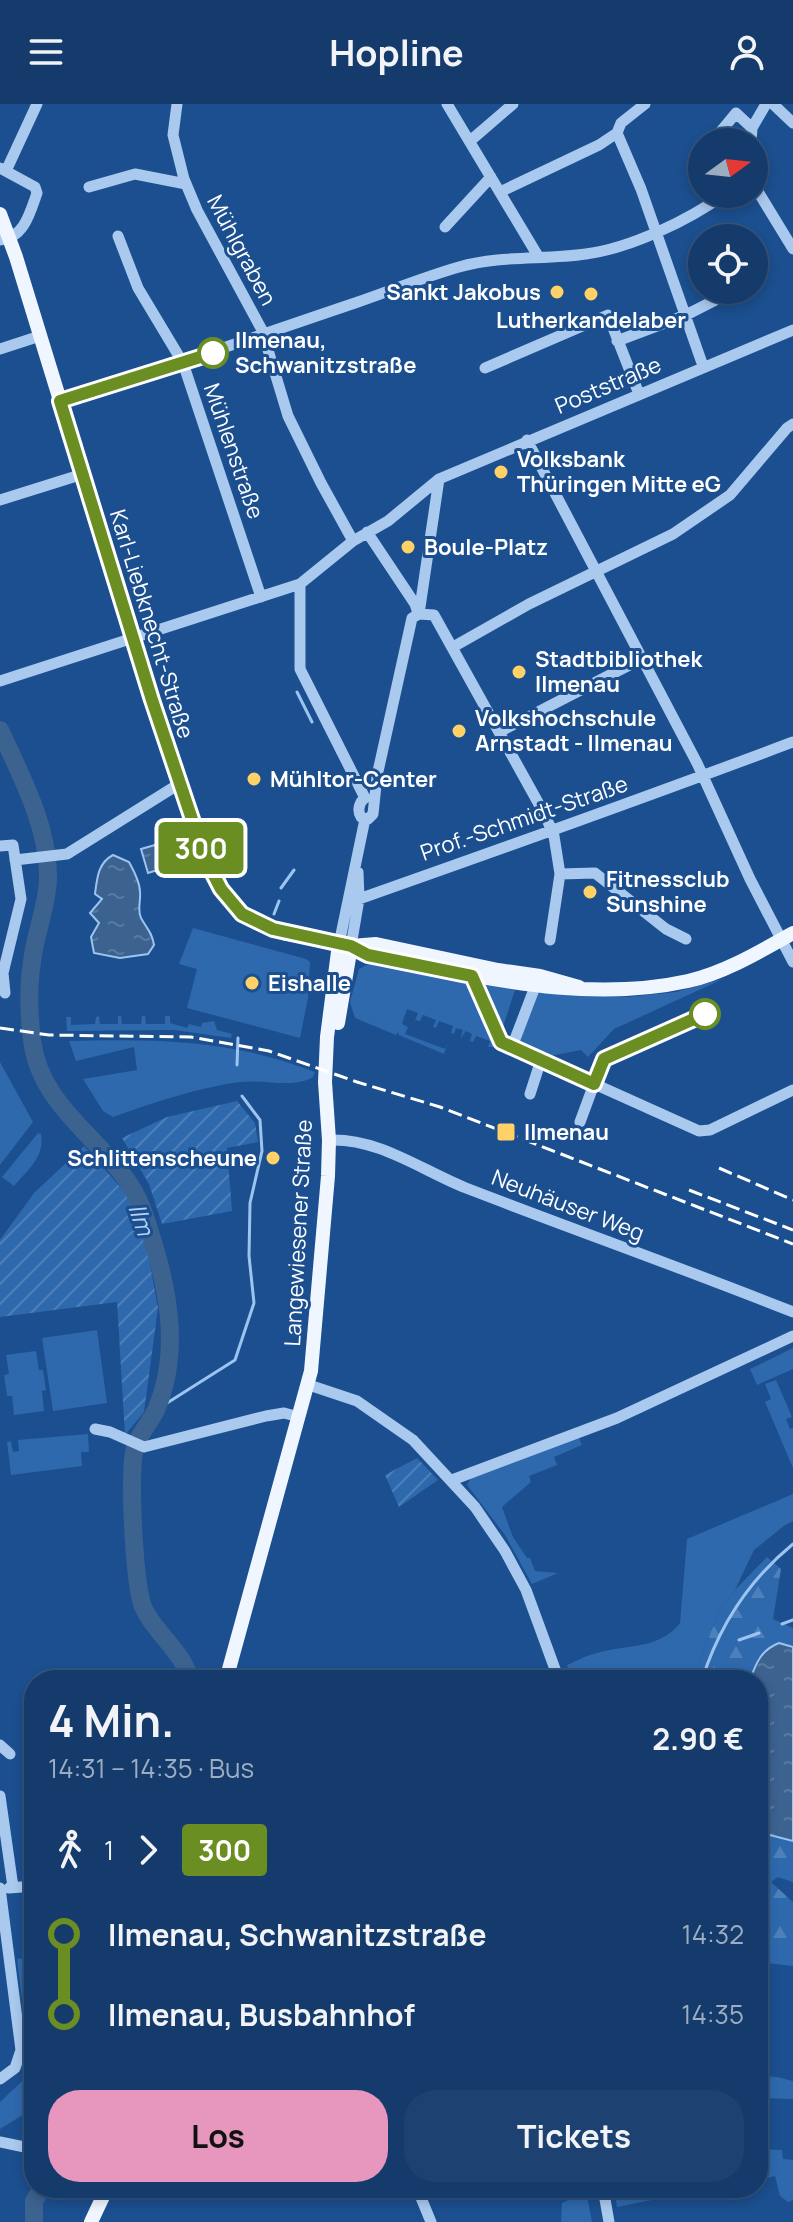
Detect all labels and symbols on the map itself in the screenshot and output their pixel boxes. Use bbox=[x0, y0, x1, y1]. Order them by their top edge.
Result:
north arrow bbox=[688, 128, 768, 208]
street label: Mühlgraben bbox=[200, 189, 284, 311]
place label: Sankt Jakobus bbox=[386, 277, 541, 307]
marker: Sankt Jakobus bbox=[548, 283, 566, 301]
marker: Lutherkandelaber bbox=[582, 285, 600, 303]
place label: Lutherkandelaber bbox=[496, 305, 686, 335]
place label: Ilmenau, Schwanitzstraße bbox=[235, 325, 417, 380]
marker: Ilmenau, Schwanitzstraße bbox=[198, 338, 228, 368]
street label: Poststraße bbox=[550, 349, 666, 421]
street label: Mühlenstraße bbox=[197, 379, 271, 523]
place label: Volksbank Thüringen Mitte eG bbox=[517, 444, 721, 499]
marker: Volksbank Thüringen Mitte eG bbox=[492, 463, 510, 481]
street label: Karl-Liebknecht-Straße bbox=[103, 506, 201, 742]
place label: Boule-Platz bbox=[424, 532, 548, 562]
marker: Boule-Platz bbox=[399, 538, 417, 556]
place label: Stadtbibliothek Ilmenau bbox=[535, 644, 704, 699]
marker: Stadtbibliothek Ilmenau bbox=[510, 663, 528, 681]
place label: Volkshochschule Arnstadt - Ilmenau bbox=[475, 703, 673, 758]
marker: Volkshochschule Arnstadt - Ilmenau bbox=[450, 722, 468, 740]
place label: Mühltor-Center bbox=[270, 764, 437, 794]
street label: Prof.-Schmidt-Straße bbox=[416, 768, 632, 868]
marker: Mühltor-Center bbox=[245, 770, 263, 788]
line badge: 300 bbox=[155, 822, 247, 874]
place label: Fitnessclub Sunshine bbox=[606, 864, 730, 919]
marker: Fitnessclub Sunshine bbox=[581, 883, 599, 901]
place label: Eishalle bbox=[268, 968, 351, 998]
marker: Eishalle bbox=[243, 974, 261, 992]
unlabelled marker bbox=[690, 999, 720, 1029]
place label: Ilmenau bbox=[524, 1117, 609, 1147]
street label: Langewiesener Straße bbox=[277, 1119, 319, 1347]
marker: Ilmenau bbox=[495, 1121, 517, 1143]
place label: Schlittenscheune bbox=[67, 1143, 257, 1173]
marker: Schlittenscheune bbox=[264, 1149, 282, 1167]
street label: Neuhäuser Weg bbox=[487, 1162, 649, 1248]
water label: Ilm bbox=[121, 1199, 163, 1241]

